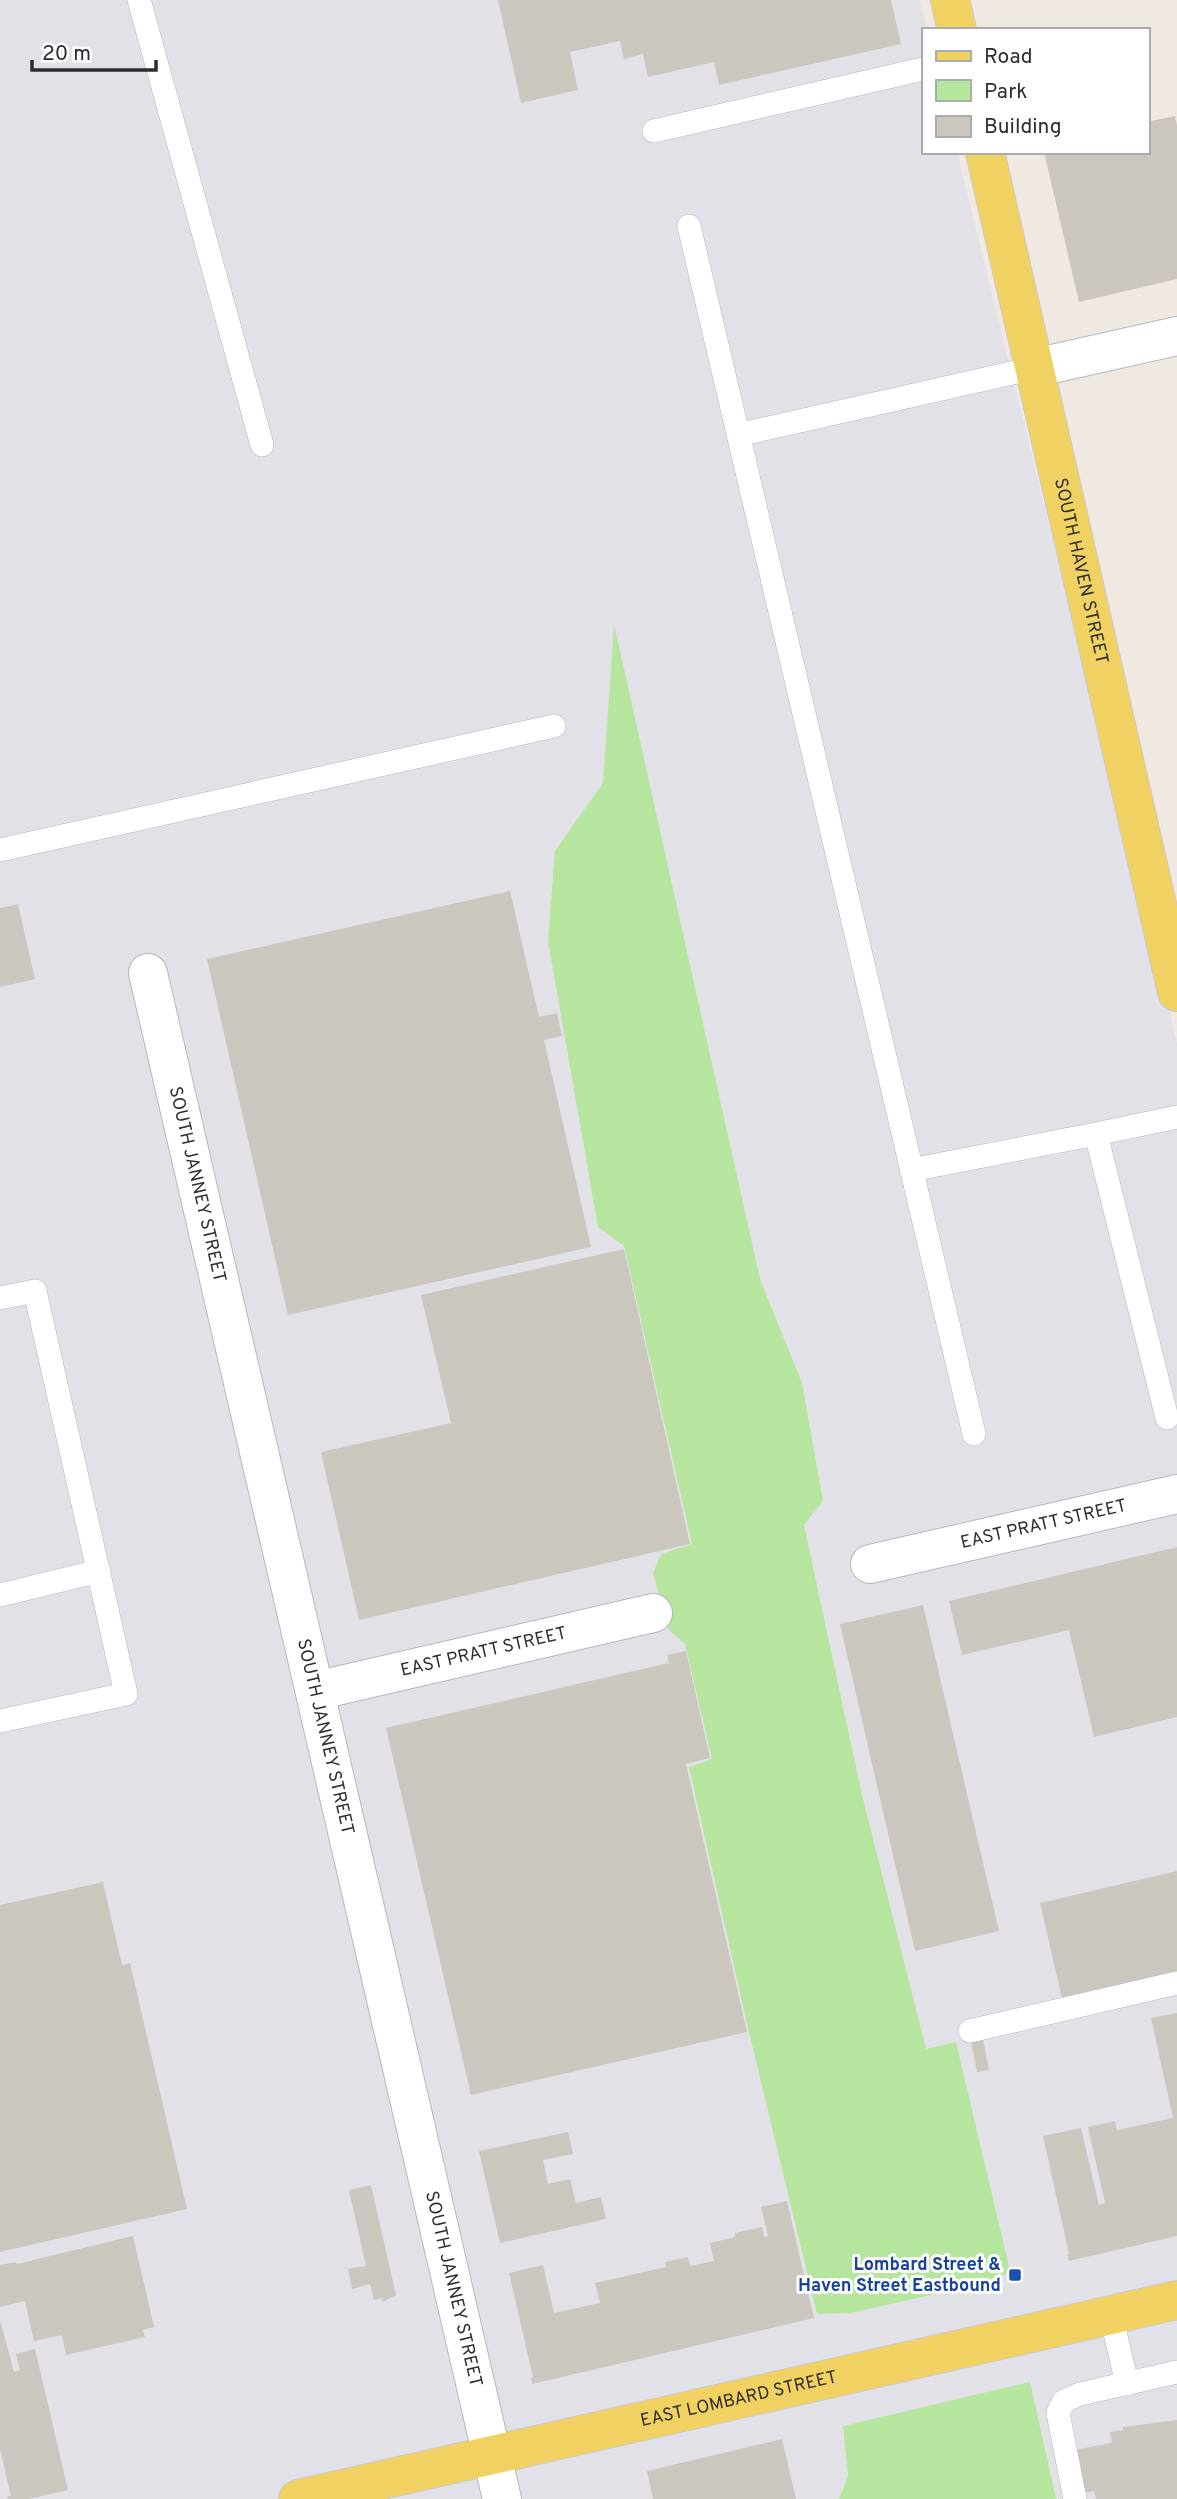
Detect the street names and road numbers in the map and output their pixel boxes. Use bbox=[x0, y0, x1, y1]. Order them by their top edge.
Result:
street label: SOUTH HAVEN STREET bbox=[1048, 476, 1113, 667]
street label: SOUTH JANNEY STREET bbox=[163, 1084, 231, 1285]
street label: EAST PRATT STREET bbox=[958, 1494, 1129, 1555]
street label: EAST PRATT STREET bbox=[398, 1622, 569, 1682]
street label: SOUTH JANNEY STREET bbox=[291, 1637, 359, 1837]
street label: SOUTH JANNEY STREET bbox=[419, 2189, 487, 2389]
street label: EAST LOMBARD STREET bbox=[638, 2366, 840, 2433]

